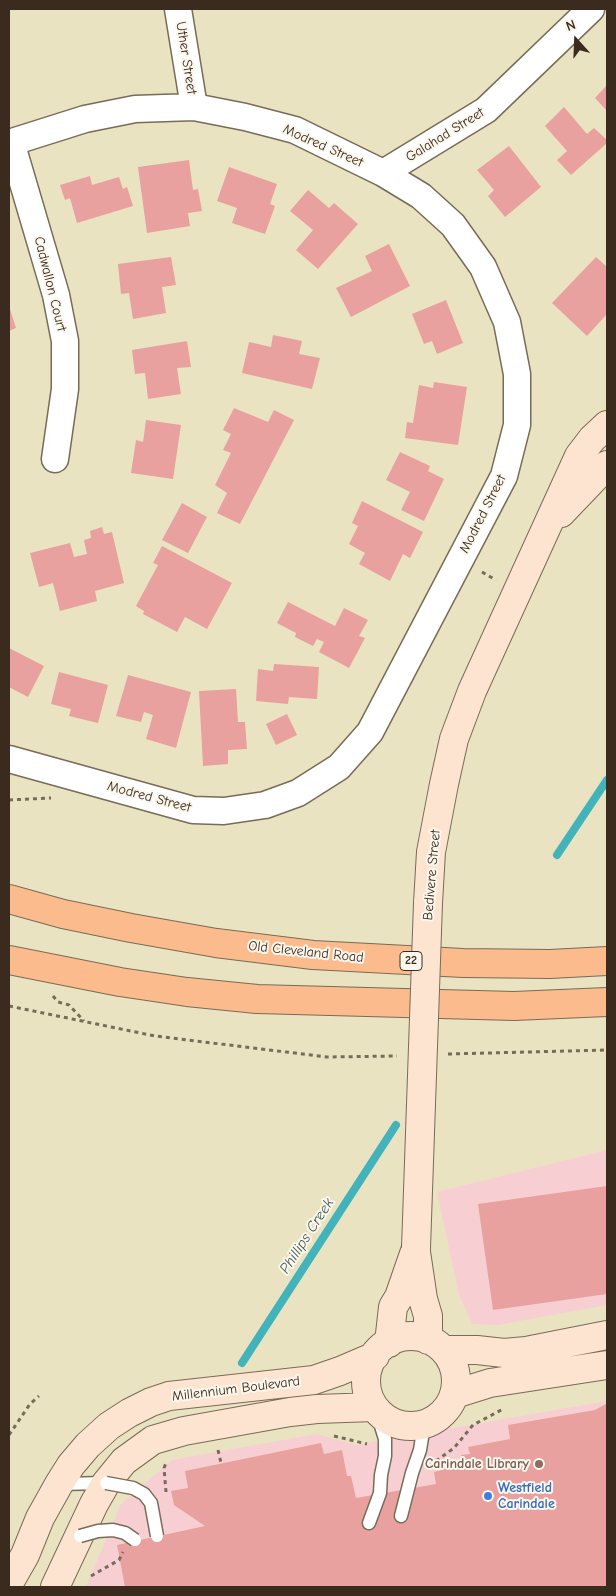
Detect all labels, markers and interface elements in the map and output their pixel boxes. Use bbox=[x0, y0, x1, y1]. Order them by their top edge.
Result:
north arrow bbox=[551, 15, 601, 65]
text: N bbox=[563, 16, 578, 35]
street label: Uther Street bbox=[172, 20, 200, 96]
street label: Galahad Street bbox=[403, 104, 487, 166]
street label: Modred Street bbox=[280, 121, 366, 171]
street label: Cadwallon Court bbox=[30, 235, 70, 333]
street label: Modred Street bbox=[456, 472, 510, 556]
street label: Modred Street bbox=[105, 778, 193, 816]
street label: Bedivere Street bbox=[420, 829, 444, 921]
street label: Old Cleveland Road bbox=[248, 938, 364, 966]
road number: 22 bbox=[400, 951, 422, 970]
water label: Phillips Creek bbox=[276, 1195, 338, 1277]
street label: Millennium Boulevard bbox=[171, 1373, 301, 1405]
place label: Carindale Library bbox=[425, 1456, 529, 1472]
marker: Carindale Library bbox=[533, 1458, 545, 1470]
place label: Westfield Carindale bbox=[498, 1480, 555, 1512]
marker: Westfield Carindale bbox=[482, 1490, 494, 1502]

